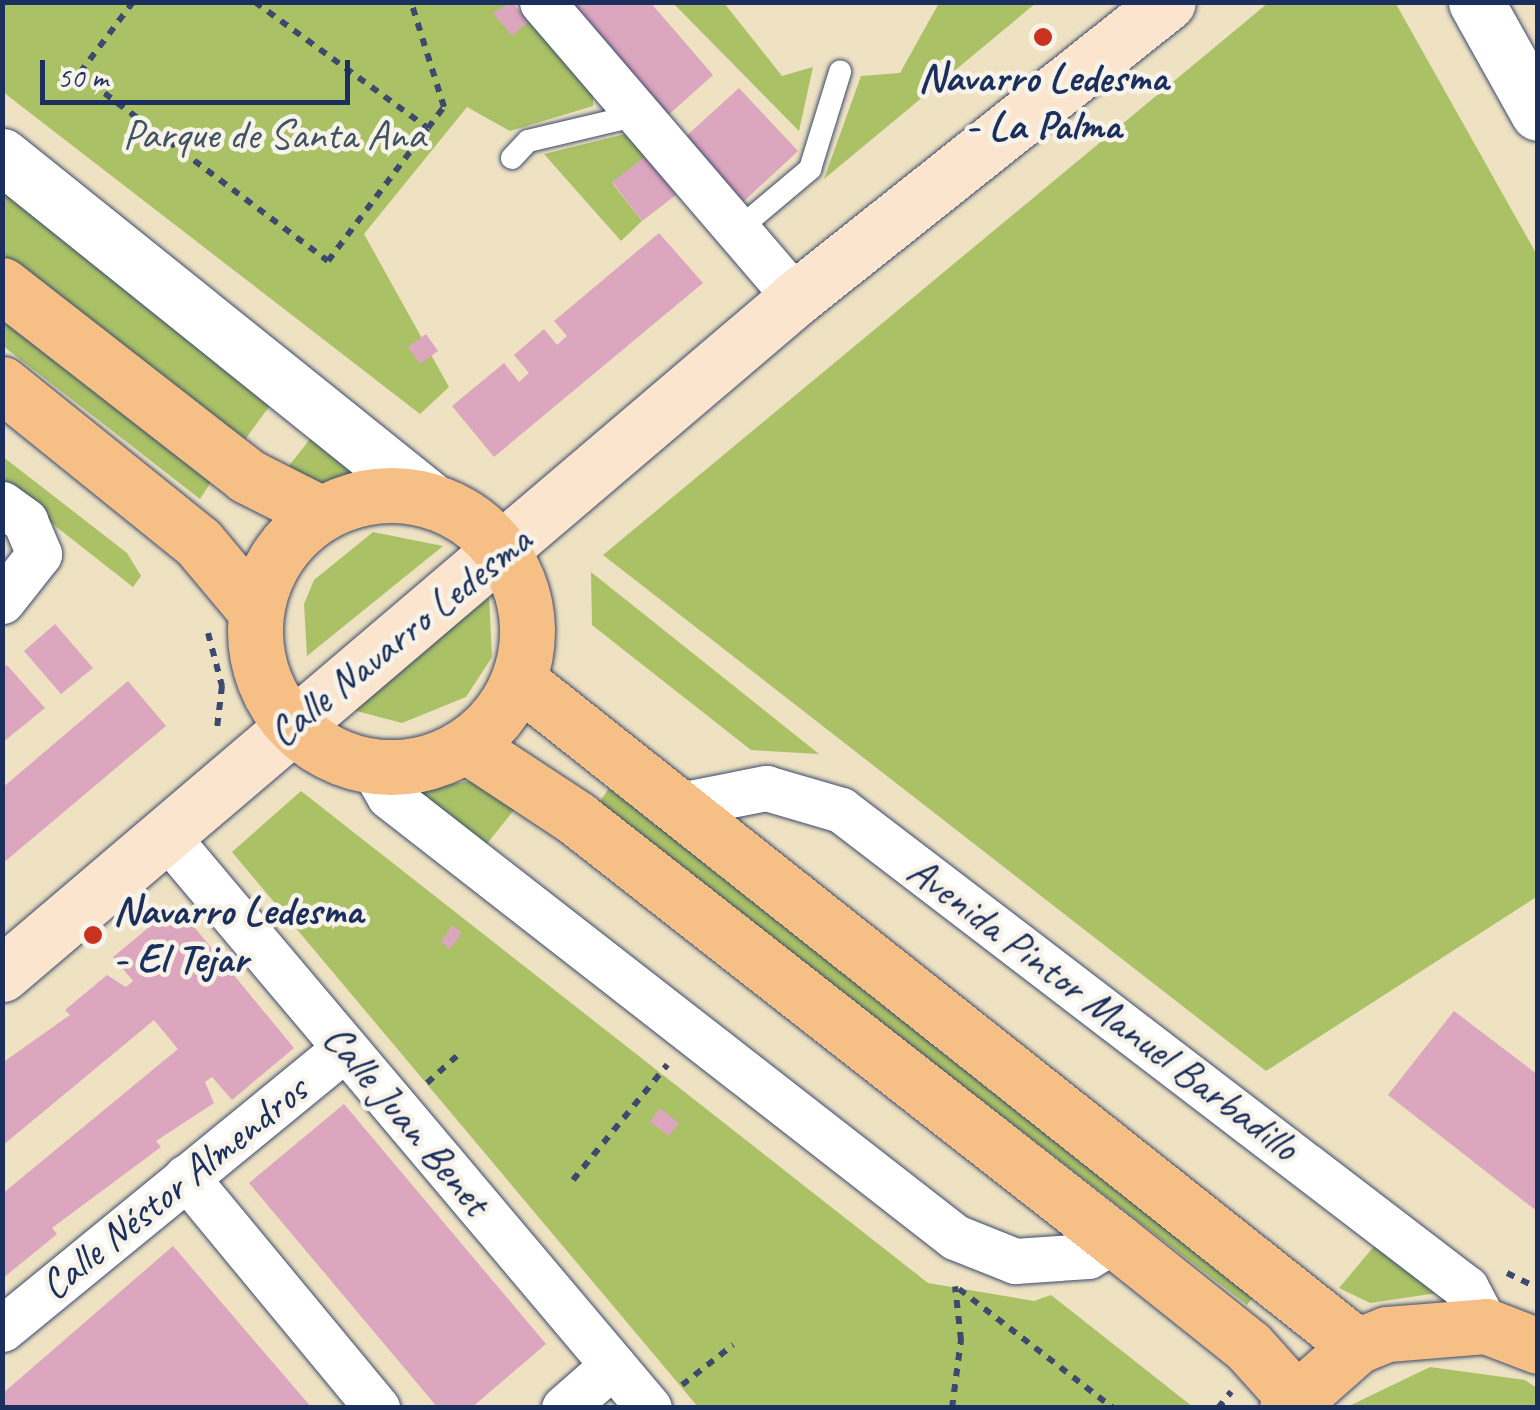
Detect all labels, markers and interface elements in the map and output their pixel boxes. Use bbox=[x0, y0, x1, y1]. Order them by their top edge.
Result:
marker: Navarro Ledesma - La Palma bbox=[1032, 26, 1054, 48]
scale bar bbox=[45, 40, 355, 102]
place label: Navarro Ledesma - La Palma bbox=[918, 53, 1168, 152]
text: 50 m bbox=[57, 58, 108, 96]
park label: Parque de Santa Ana bbox=[123, 110, 425, 160]
street label: Calle Navarro Ledesma bbox=[259, 516, 541, 758]
street label: Avenida Pintor Manuel Barbadillo bbox=[897, 845, 1309, 1173]
place label: Navarro Ledesma - El Tejar bbox=[113, 886, 363, 984]
marker: Navarro Ledesma - El Tejar bbox=[82, 924, 104, 946]
street label: Calle Juan Benet bbox=[312, 1015, 500, 1225]
street label: Calle Néstor Almendros bbox=[30, 1064, 318, 1312]

